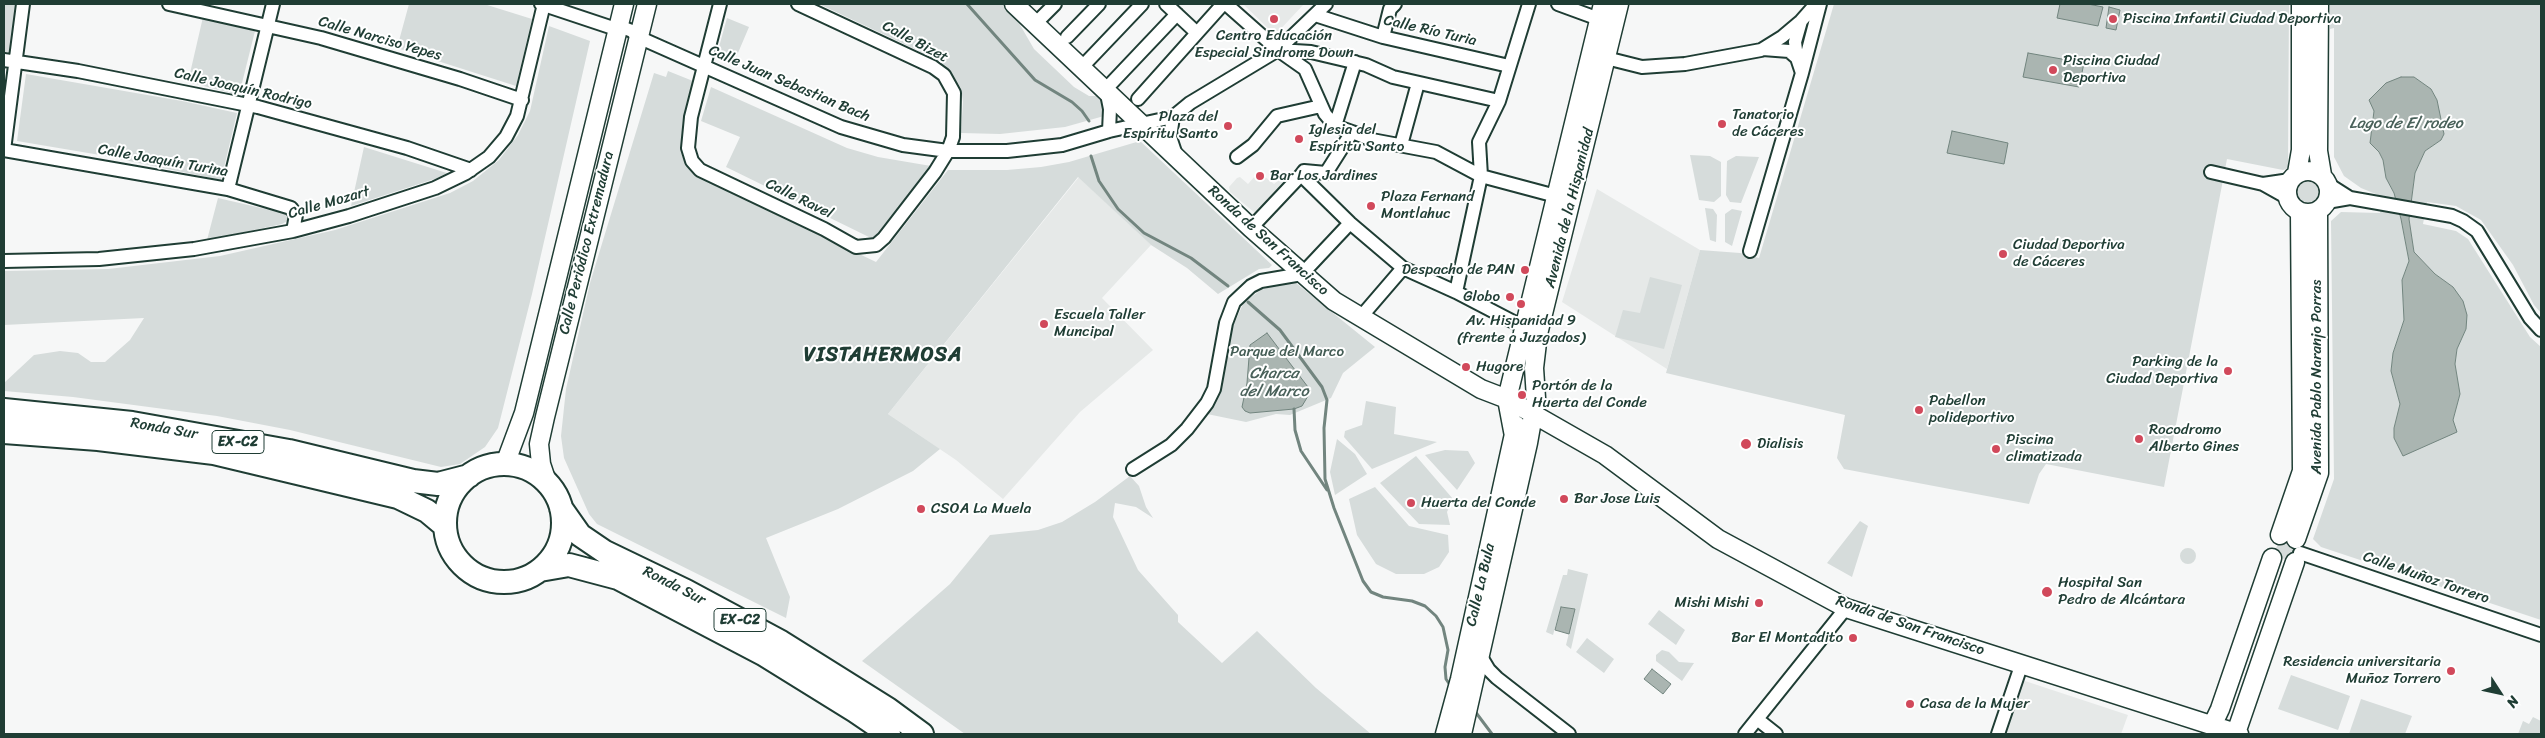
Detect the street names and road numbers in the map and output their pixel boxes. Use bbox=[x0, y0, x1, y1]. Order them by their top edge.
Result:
street label: Calle Río Turia bbox=[1382, 12, 1478, 50]
street label: Calle Narciso Yepes bbox=[316, 13, 444, 65]
street label: Calle Bizet bbox=[879, 17, 951, 67]
street label: Calle Juan Sebastian Bach bbox=[706, 42, 872, 126]
street label: Calle Joaquín Rodrigo bbox=[172, 64, 314, 114]
street label: Avenida de la Hispanidad bbox=[1541, 126, 1599, 290]
street label: Calle Joaquín Turina bbox=[97, 141, 229, 181]
street label: Calle Periódico Extremadura bbox=[556, 150, 618, 336]
street label: Calle Ravel bbox=[762, 175, 836, 223]
street label: Ronda de San Francisco bbox=[1204, 182, 1332, 300]
street label: Calle Mozart bbox=[286, 183, 372, 223]
street label: Avenida Pablo Naranjo Porras bbox=[2308, 280, 2326, 474]
street label: Ronda Sur bbox=[129, 414, 199, 444]
road number: EX-C2 bbox=[212, 431, 264, 454]
street label: Calle La Bula bbox=[1463, 542, 1499, 628]
street label: Calle Muñoz Torrero bbox=[2361, 548, 2491, 608]
street label: Ronda Sur bbox=[640, 563, 708, 609]
street label: Ronda de San Francisco bbox=[1833, 592, 1987, 660]
road number: EX-C2 bbox=[714, 608, 766, 632]

